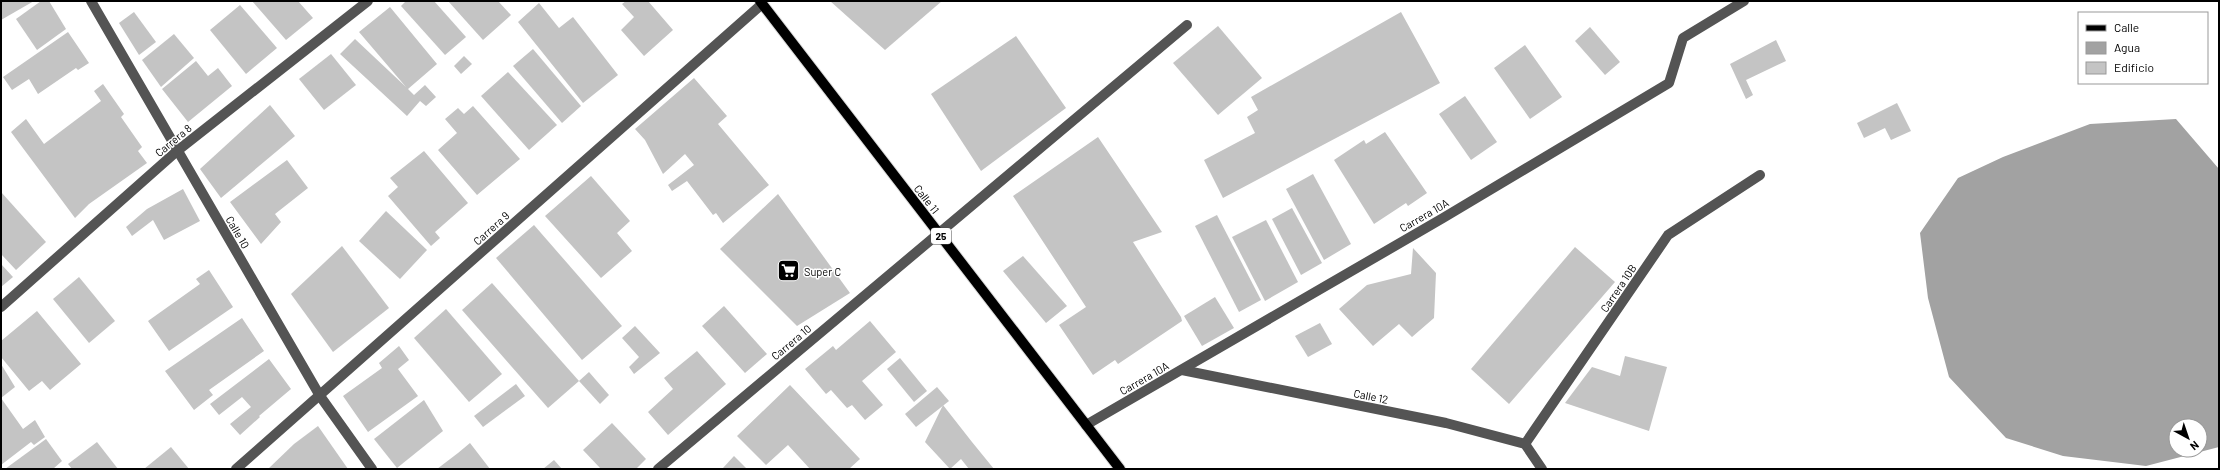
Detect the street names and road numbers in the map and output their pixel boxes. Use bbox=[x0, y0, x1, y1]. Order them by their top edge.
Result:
street label: Carrera 8 bbox=[152, 121, 194, 159]
street label: Calle 11 bbox=[912, 182, 942, 216]
street label: Carrera 10A bbox=[1397, 196, 1451, 234]
street label: Carrera 9 bbox=[470, 208, 512, 247]
street label: Calle 10 bbox=[224, 213, 252, 251]
road number: 25 bbox=[931, 228, 951, 244]
street label: Carrera 10B bbox=[1597, 262, 1639, 314]
street label: Carrera 10 bbox=[768, 322, 814, 362]
street label: Carrera 10A bbox=[1117, 359, 1171, 397]
street label: Calle 12 bbox=[1353, 386, 1390, 406]

